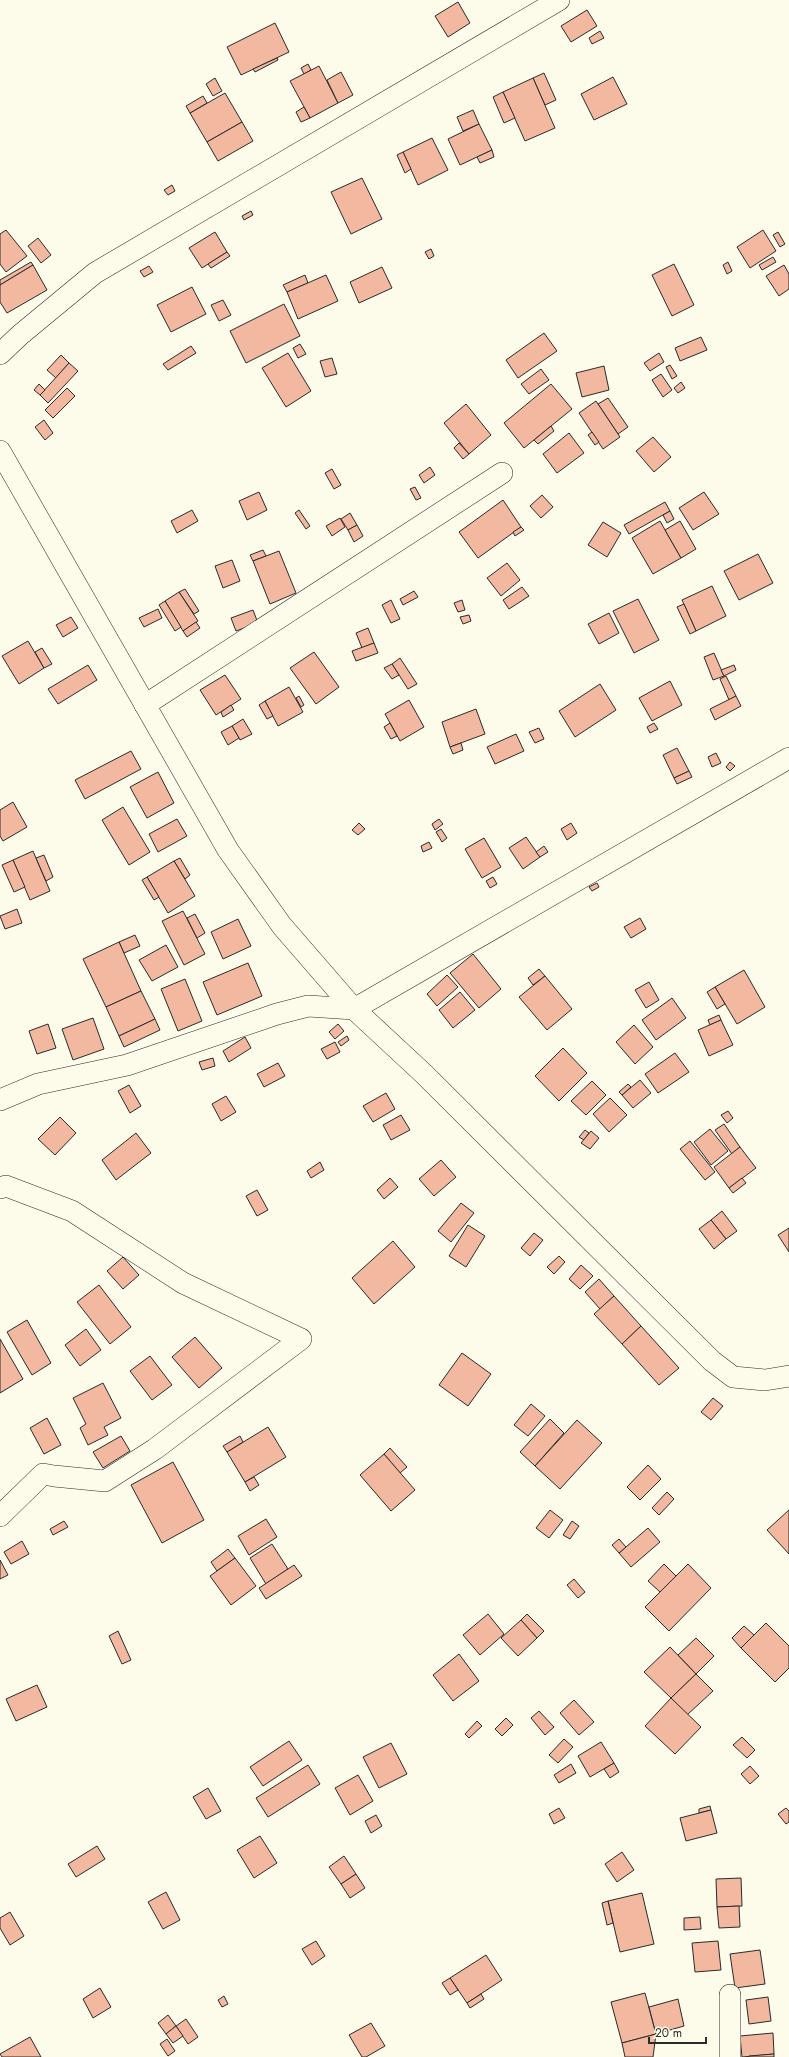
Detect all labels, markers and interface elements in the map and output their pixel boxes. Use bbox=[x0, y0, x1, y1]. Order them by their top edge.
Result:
scale bar bbox=[649, 2019, 706, 2045]
text: 20 m bbox=[655, 2024, 682, 2042]

